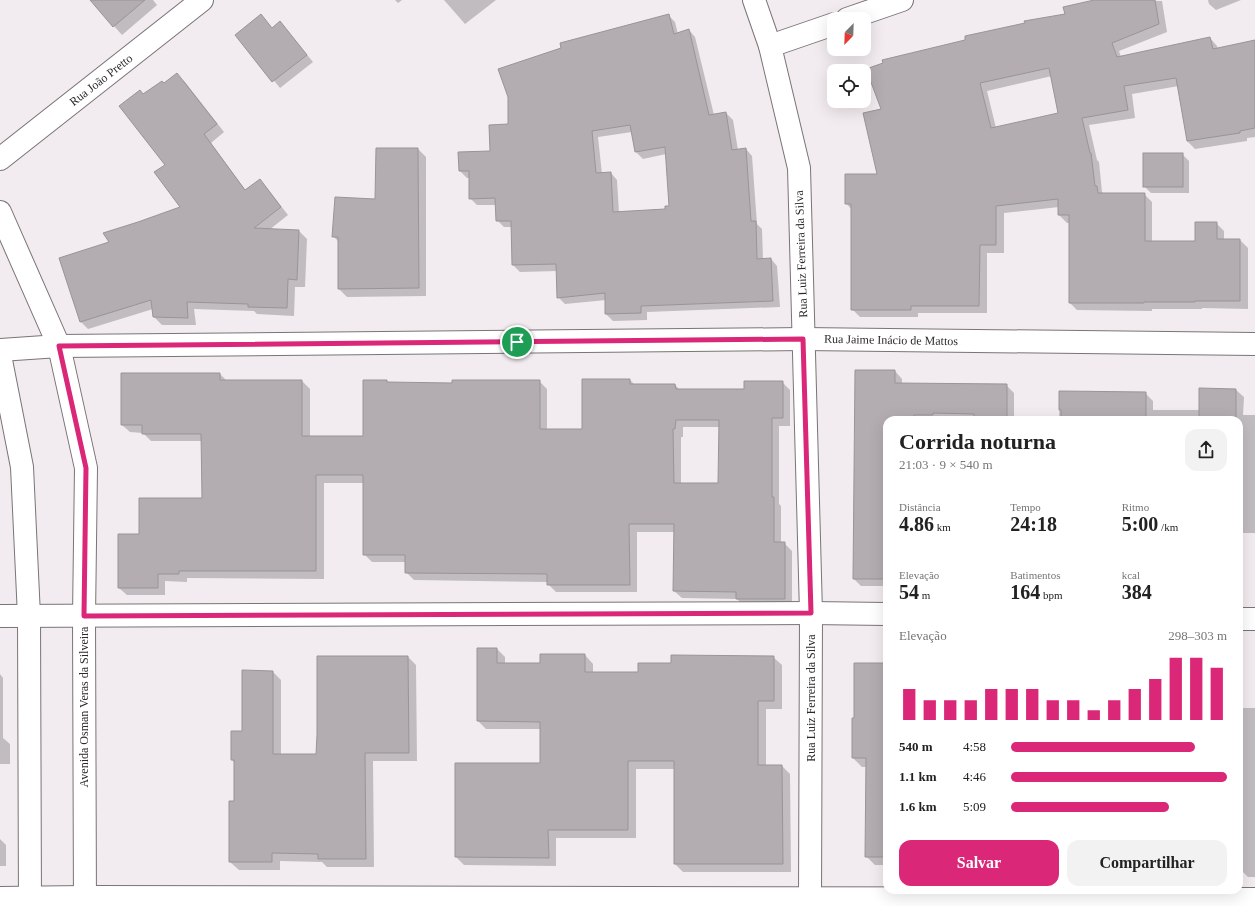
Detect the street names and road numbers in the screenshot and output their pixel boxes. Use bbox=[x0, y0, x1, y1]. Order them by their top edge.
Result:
street label: Rua João Pretto bbox=[67, 51, 135, 109]
street label: Rua Luiz Ferreira da Silva bbox=[792, 189, 810, 318]
street label: Rua Jaime Inácio de Mattos bbox=[824, 332, 958, 348]
street label: Avenida Osman Veras da Silveira bbox=[77, 626, 91, 787]
street label: Rua Luiz Ferreira da Silva bbox=[804, 634, 818, 762]

